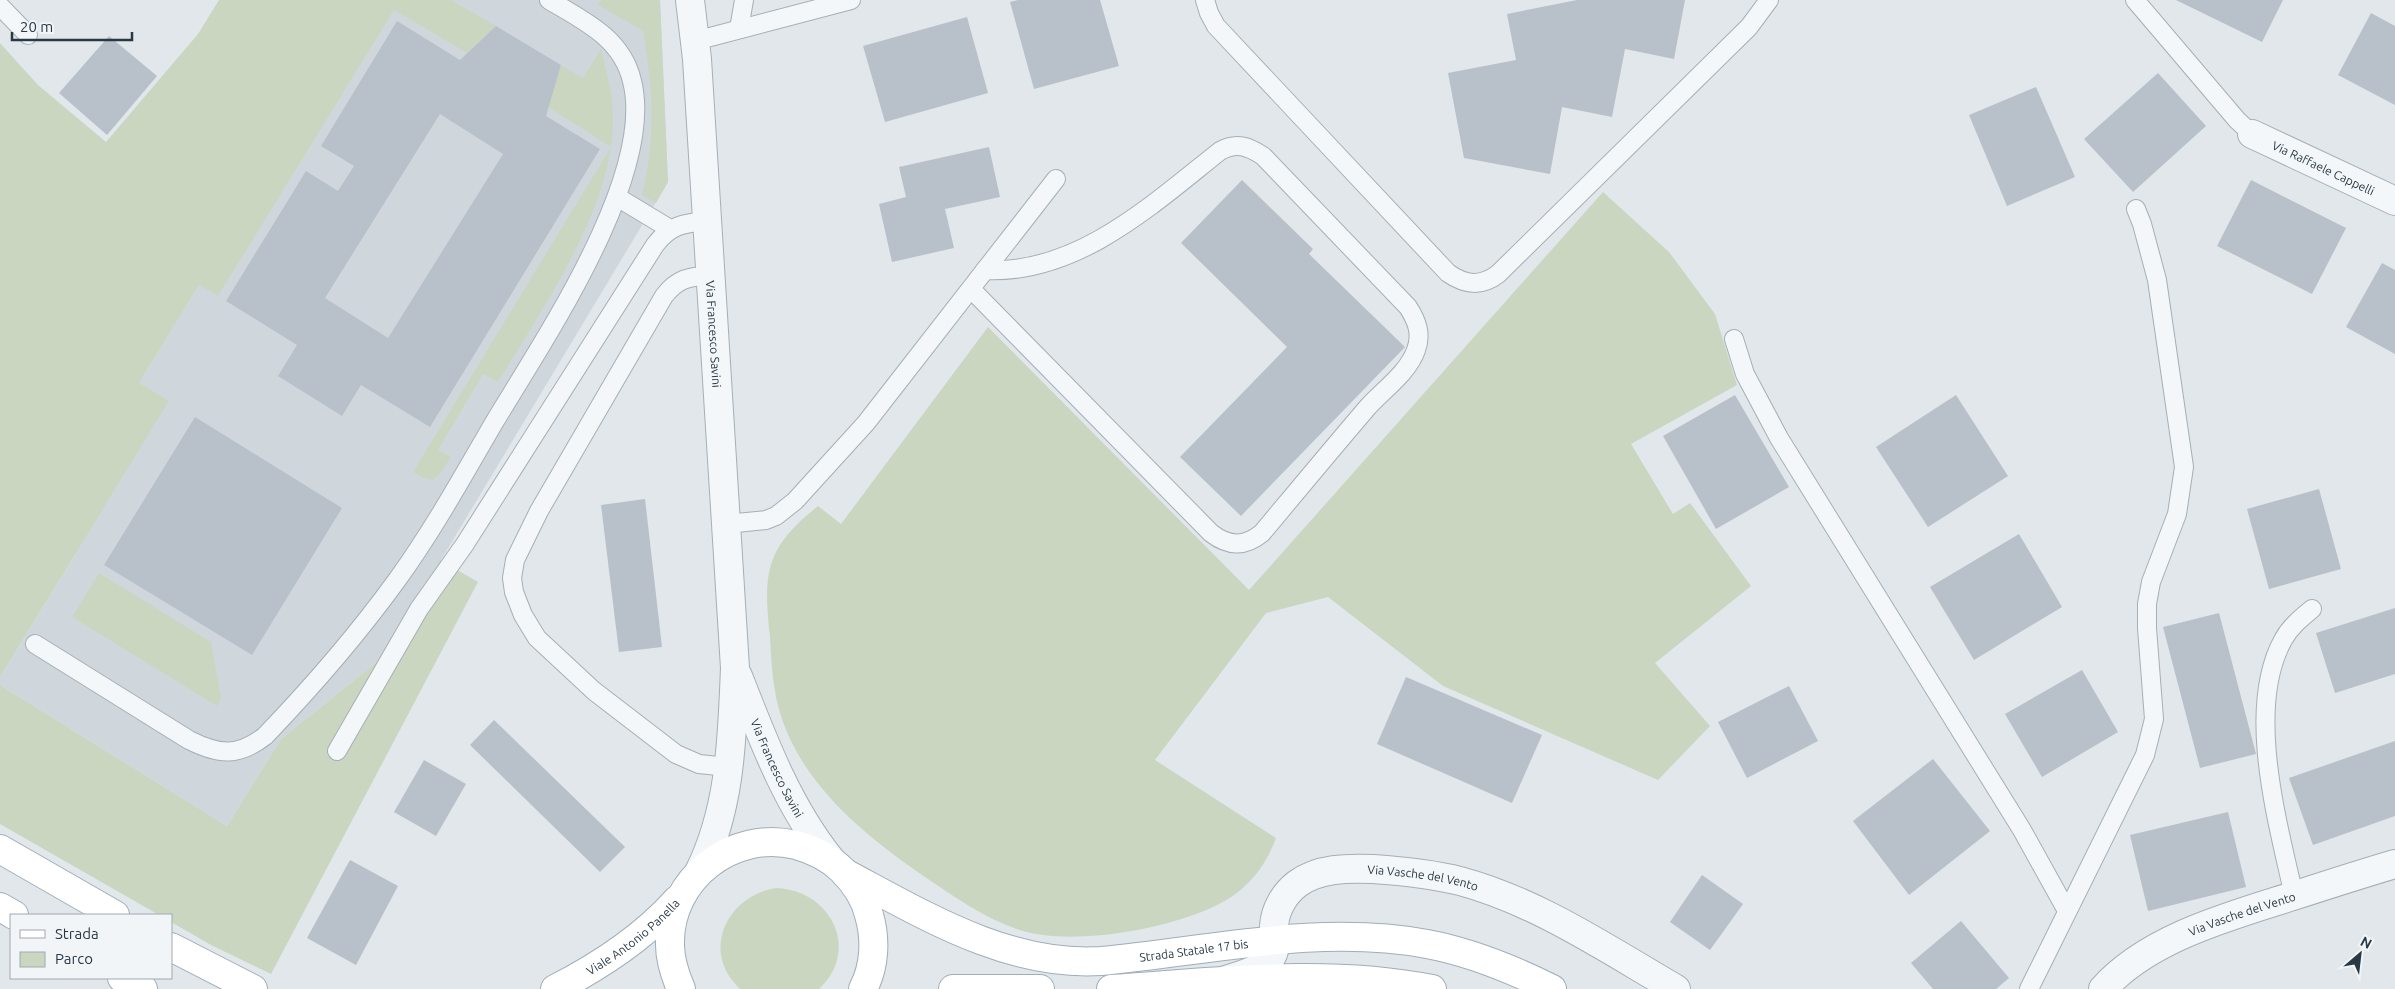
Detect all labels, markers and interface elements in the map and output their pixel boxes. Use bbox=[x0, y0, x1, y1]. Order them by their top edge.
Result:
scale bar bbox=[12, 10, 132, 42]
text: 20 m bbox=[20, 18, 53, 35]
street label: Via Raffaele Cappelli bbox=[2270, 138, 2377, 197]
street label: Via Francesco Savini bbox=[704, 280, 724, 388]
street label: Via Francesco Savini bbox=[749, 717, 806, 819]
street label: Via Vasche del Vento bbox=[1367, 862, 1480, 893]
street label: Via Vasche del Vento bbox=[2186, 889, 2297, 938]
street label: Viale Antonio Panella bbox=[584, 896, 682, 977]
legend bbox=[10, 914, 172, 979]
text: Strada bbox=[55, 925, 99, 942]
north arrow bbox=[2335, 929, 2385, 979]
text: N bbox=[2358, 933, 2374, 952]
street label: Strada Statale 17 bis bbox=[1139, 936, 1249, 963]
text: Parco bbox=[55, 950, 93, 967]

